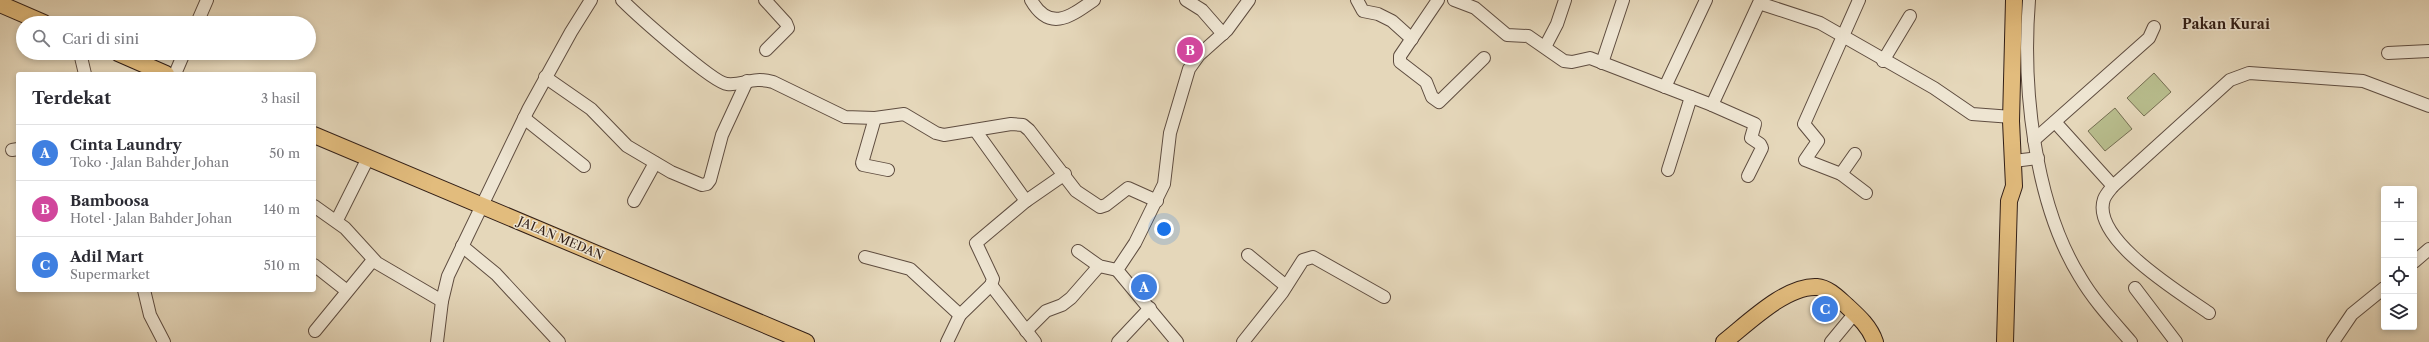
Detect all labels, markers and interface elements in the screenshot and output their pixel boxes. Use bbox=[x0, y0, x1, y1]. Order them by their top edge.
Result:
district label: Pakan Kurai bbox=[2182, 15, 2270, 33]
search box bbox=[16, 16, 316, 60]
icon: search bbox=[30, 27, 52, 49]
text: Cari di sini bbox=[62, 29, 139, 48]
pin: B bbox=[1177, 35, 1203, 65]
text: Terdekat bbox=[32, 88, 111, 108]
text: 3 hasil bbox=[261, 90, 300, 106]
text: Cinta Laundry bbox=[70, 135, 182, 154]
text: A bbox=[40, 145, 50, 161]
text: 50 m bbox=[269, 145, 300, 161]
text: Toko · Jalan Bahder Johan bbox=[70, 154, 229, 170]
map controls bbox=[2381, 186, 2417, 330]
button: + bbox=[2381, 186, 2417, 222]
text: Bamboosa bbox=[70, 191, 149, 210]
text: B bbox=[40, 201, 50, 217]
text: 140 m bbox=[263, 201, 300, 217]
text: Hotel · Jalan Bahder Johan bbox=[70, 210, 232, 226]
street label: JALAN MEDAN bbox=[514, 212, 606, 263]
your location bbox=[1154, 219, 1174, 239]
button: − bbox=[2381, 222, 2417, 258]
text: Adil Mart bbox=[70, 247, 144, 266]
text: C bbox=[40, 257, 50, 273]
text: 510 m bbox=[264, 257, 300, 273]
button: locate bbox=[2381, 258, 2417, 294]
text: Supermarket bbox=[70, 266, 150, 282]
pin: A bbox=[1131, 272, 1157, 302]
pin: C bbox=[1812, 294, 1838, 324]
button: layers bbox=[2381, 294, 2417, 330]

